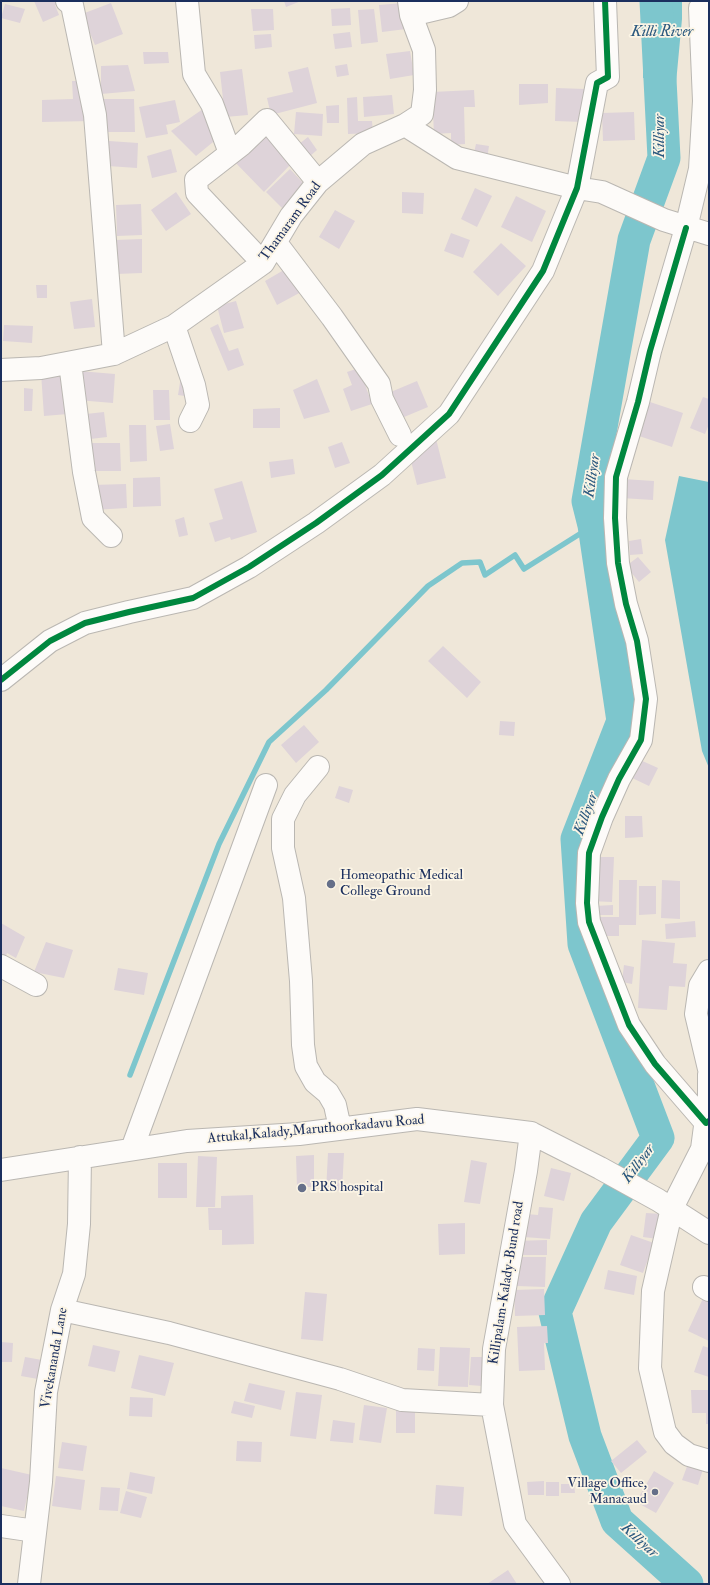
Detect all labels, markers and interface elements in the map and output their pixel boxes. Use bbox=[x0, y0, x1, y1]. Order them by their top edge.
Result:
water label: Killi River bbox=[631, 24, 693, 42]
water label: Killiyar bbox=[652, 114, 670, 158]
street label: Thamaram Road bbox=[257, 179, 325, 265]
water label: Killiyar bbox=[581, 453, 605, 499]
water label: Killiyar bbox=[571, 790, 603, 838]
place label: Homeopathic Medical College Ground bbox=[340, 868, 463, 900]
marker: Homeopathic Medical College Ground bbox=[325, 878, 337, 890]
street label: Attukal,Kalady,Maruthoorkadavu Road bbox=[207, 1112, 425, 1148]
water label: Killiyar bbox=[619, 1141, 659, 1187]
place label: PRS hospital bbox=[311, 1180, 383, 1196]
marker: PRS hospital bbox=[296, 1182, 308, 1194]
street label: Killipalam-Kalady-Bund road bbox=[486, 1200, 528, 1366]
street label: Vivekananda Lane bbox=[38, 1306, 72, 1410]
place label: Village Office, Manacaud bbox=[567, 1476, 647, 1508]
marker: Village Office, Manacaud bbox=[650, 1487, 660, 1497]
water label: Killiyar bbox=[617, 1520, 661, 1562]

